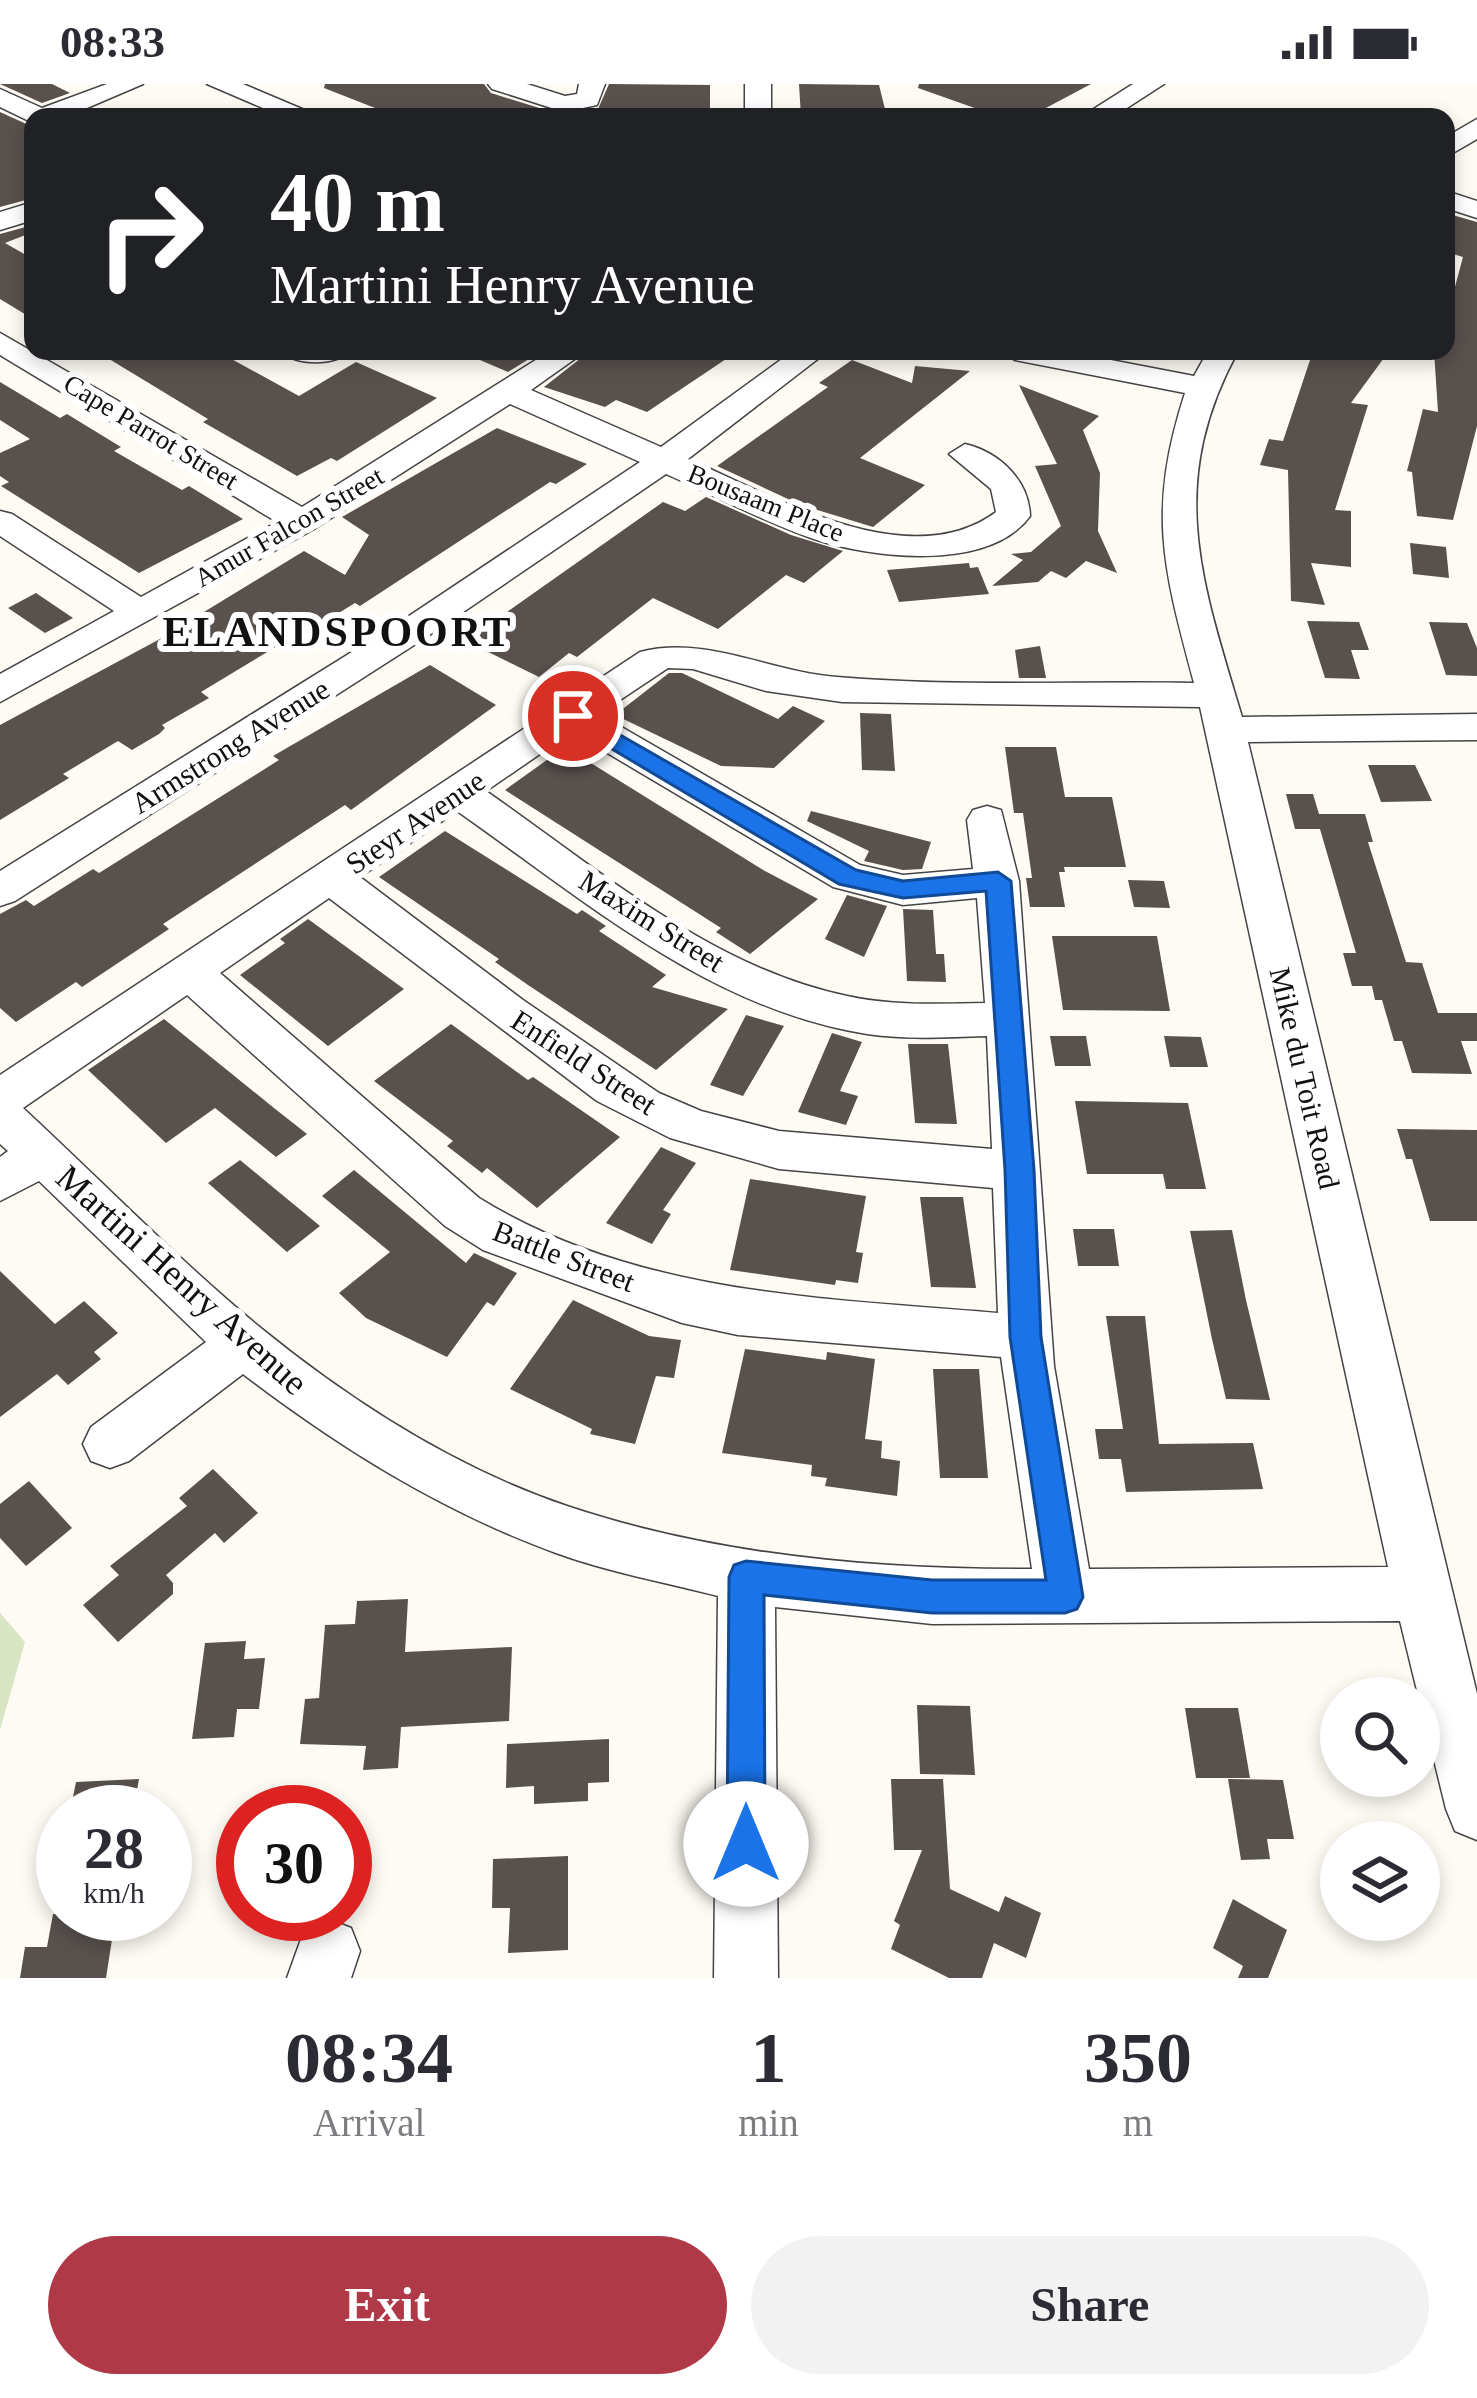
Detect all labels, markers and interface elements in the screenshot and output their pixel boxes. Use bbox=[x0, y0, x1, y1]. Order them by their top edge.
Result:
text: 08:33 bbox=[60, 17, 165, 67]
icon: right bbox=[72, 156, 228, 312]
text: 40 m bbox=[270, 156, 445, 249]
text: Martini Henry Avenue bbox=[270, 255, 755, 315]
street label: Cape Parrot Street bbox=[58, 368, 244, 496]
street label: Bousaam Place bbox=[684, 458, 848, 548]
street label: Amur Falcon Street bbox=[189, 461, 389, 593]
district label: ELANDSPOORT bbox=[162, 609, 514, 655]
pin bbox=[522, 665, 624, 767]
street label: Armstrong Avenue bbox=[125, 672, 335, 820]
icon: arrive bbox=[540, 683, 606, 749]
street label: Steyr Avenue bbox=[339, 764, 491, 880]
street label: Maxim Street bbox=[574, 864, 731, 979]
street label: Mike du Toit Road bbox=[1263, 964, 1347, 1192]
street label: Enfield Street bbox=[505, 1003, 663, 1121]
street label: Martini Henry Avenue bbox=[49, 1157, 315, 1403]
street label: Battle Street bbox=[488, 1214, 640, 1298]
map controls bbox=[1320, 1677, 1440, 1941]
button: search bbox=[1320, 1677, 1440, 1797]
position arrow bbox=[683, 1781, 809, 1907]
speed limit sign: 30 bbox=[216, 1785, 372, 1941]
text: 28 bbox=[84, 1815, 144, 1881]
button: layers bbox=[1320, 1821, 1440, 1941]
text: km/h bbox=[83, 1876, 145, 1909]
text: 08:34 bbox=[285, 2018, 453, 2098]
text: 1 bbox=[750, 2018, 786, 2098]
text: 350 bbox=[1084, 2018, 1192, 2098]
text: Arrival bbox=[313, 2101, 425, 2144]
text: min bbox=[738, 2101, 799, 2144]
text: m bbox=[1123, 2101, 1153, 2144]
button: Exit bbox=[48, 2236, 727, 2374]
button: Share bbox=[751, 2236, 1429, 2374]

